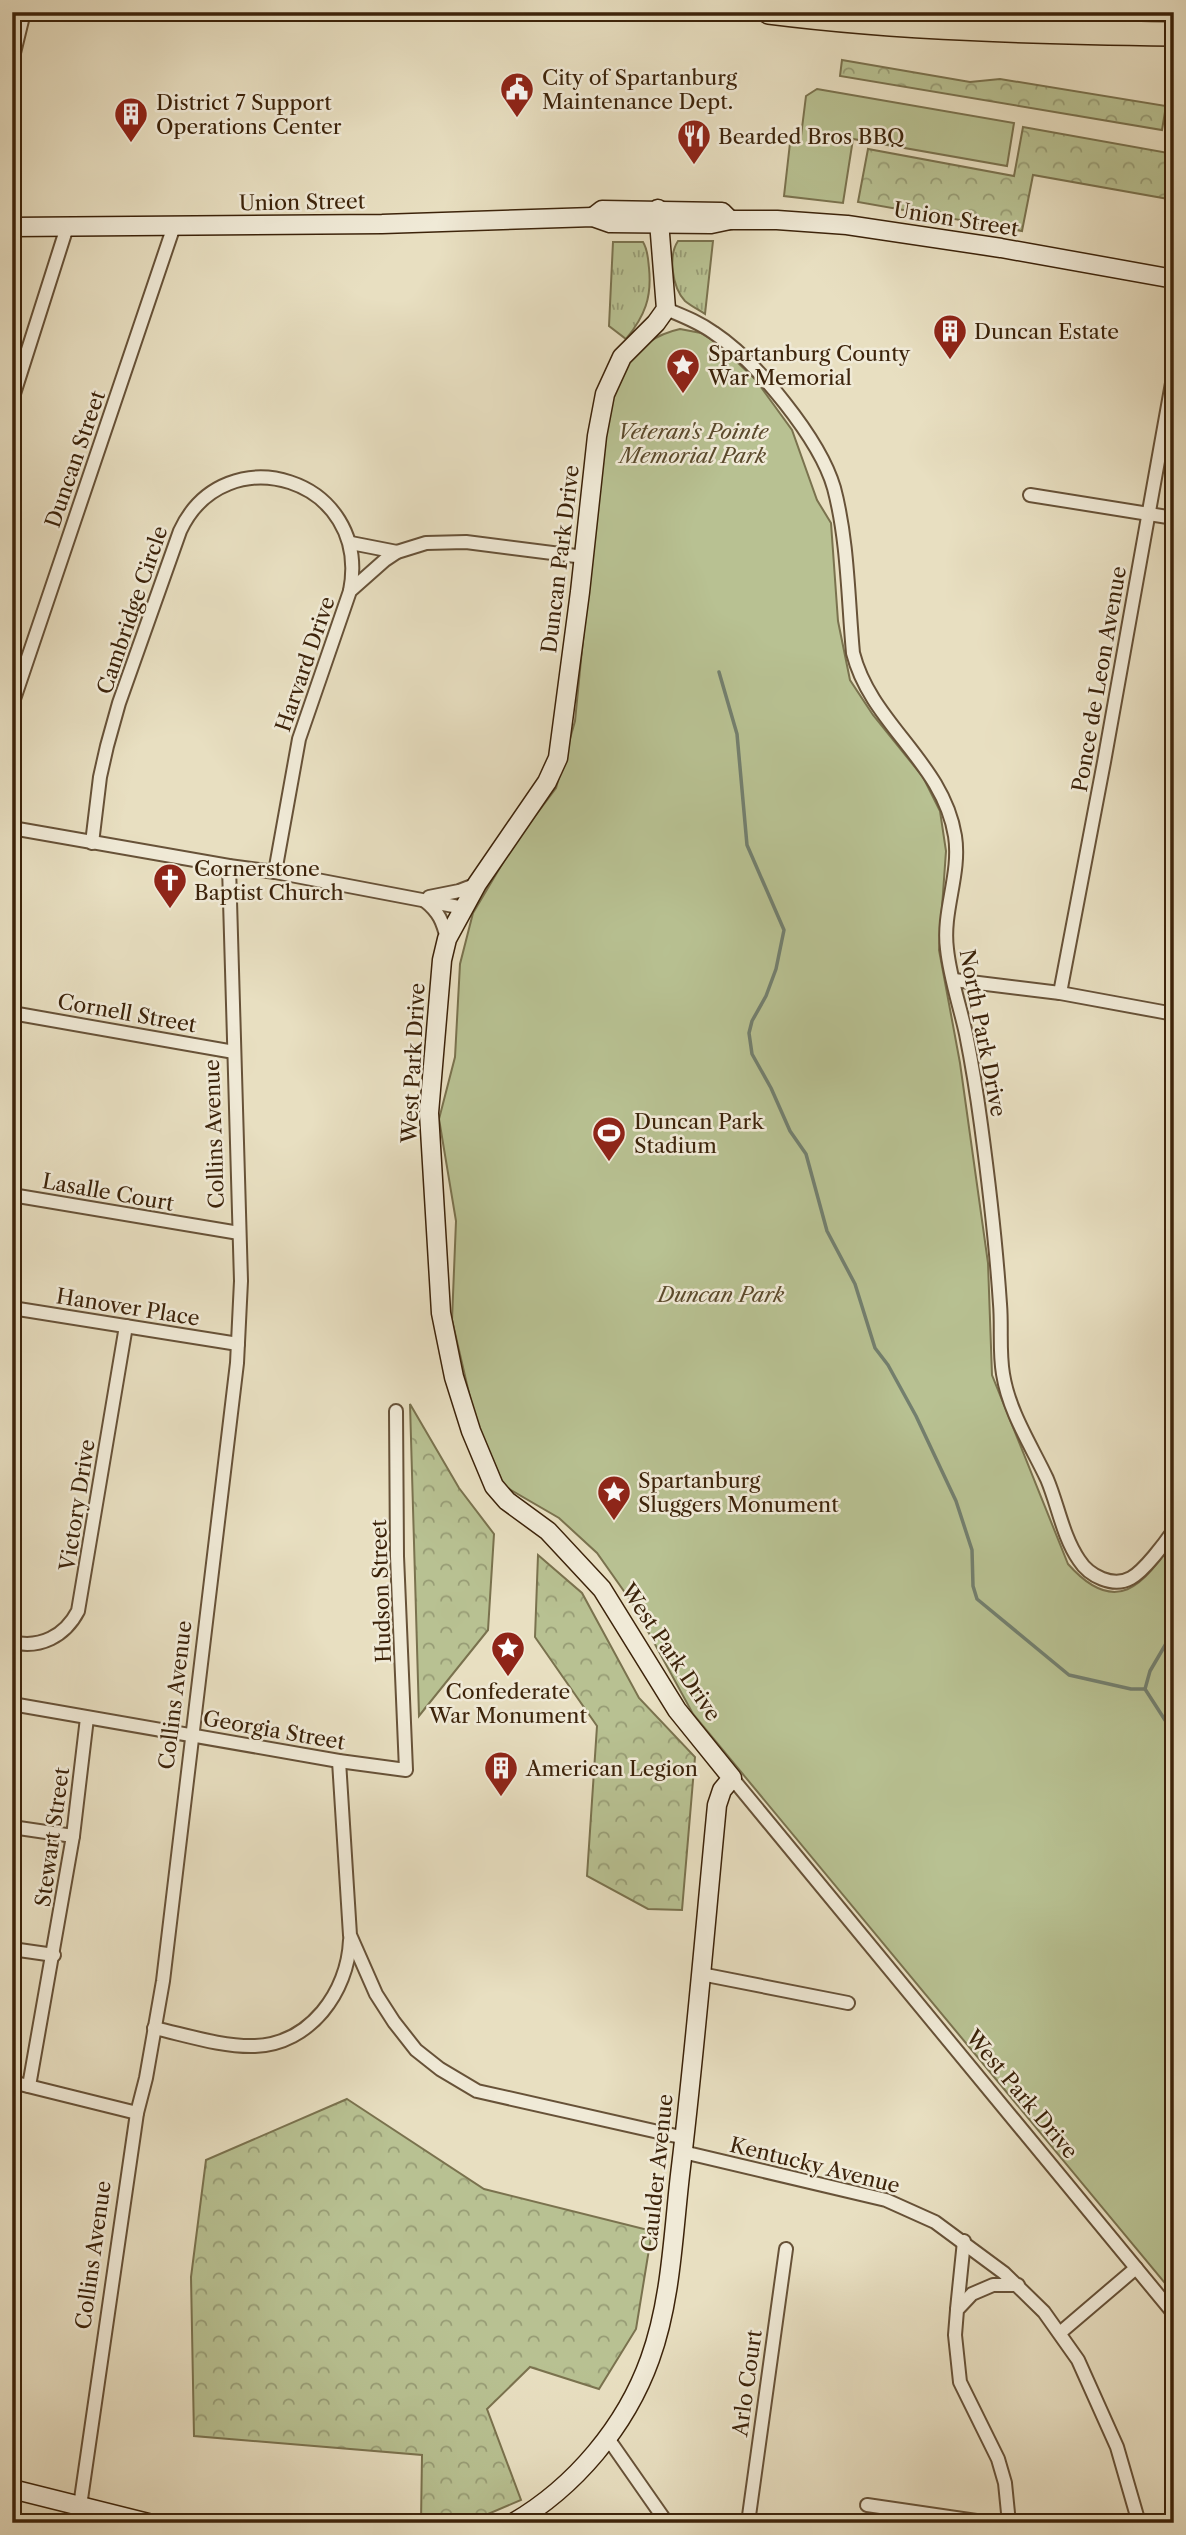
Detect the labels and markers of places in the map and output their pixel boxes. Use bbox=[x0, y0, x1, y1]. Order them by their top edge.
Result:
place label: City of Spartanburg Maintenance Dept. bbox=[542, 65, 738, 114]
public building icon: City of Spartanburg Maintenance Dept. bbox=[498, 70, 536, 119]
place label: District 7 Support Operations Center bbox=[156, 90, 342, 139]
building icon: District 7 Support Operations Center bbox=[112, 95, 150, 144]
restaurant icon: Bearded Bros BBQ bbox=[675, 117, 713, 166]
place label: Bearded Bros BBQ bbox=[718, 124, 905, 149]
building icon: Duncan Estate bbox=[931, 312, 969, 361]
place label: Duncan Estate bbox=[974, 319, 1119, 344]
place label: Spartanburg County War Memorial bbox=[707, 341, 911, 390]
place icon: Spartanburg County War Memorial bbox=[664, 346, 702, 395]
place label: Cornerstone Baptist Church bbox=[194, 856, 344, 905]
church icon: Cornerstone Baptist Church bbox=[151, 861, 189, 910]
place label: Duncan Park Stadium bbox=[634, 1109, 764, 1158]
sports icon: Duncan Park Stadium bbox=[590, 1114, 628, 1163]
place label: Spartanburg Sluggers Monument bbox=[638, 1468, 839, 1517]
place icon: Spartanburg Sluggers Monument bbox=[595, 1473, 633, 1522]
place icon: Confederate War Monument bbox=[489, 1629, 527, 1678]
place label: Confederate War Monument bbox=[428, 1679, 587, 1728]
building icon: American Legion bbox=[482, 1749, 520, 1798]
place label: American Legion bbox=[525, 1756, 698, 1781]

